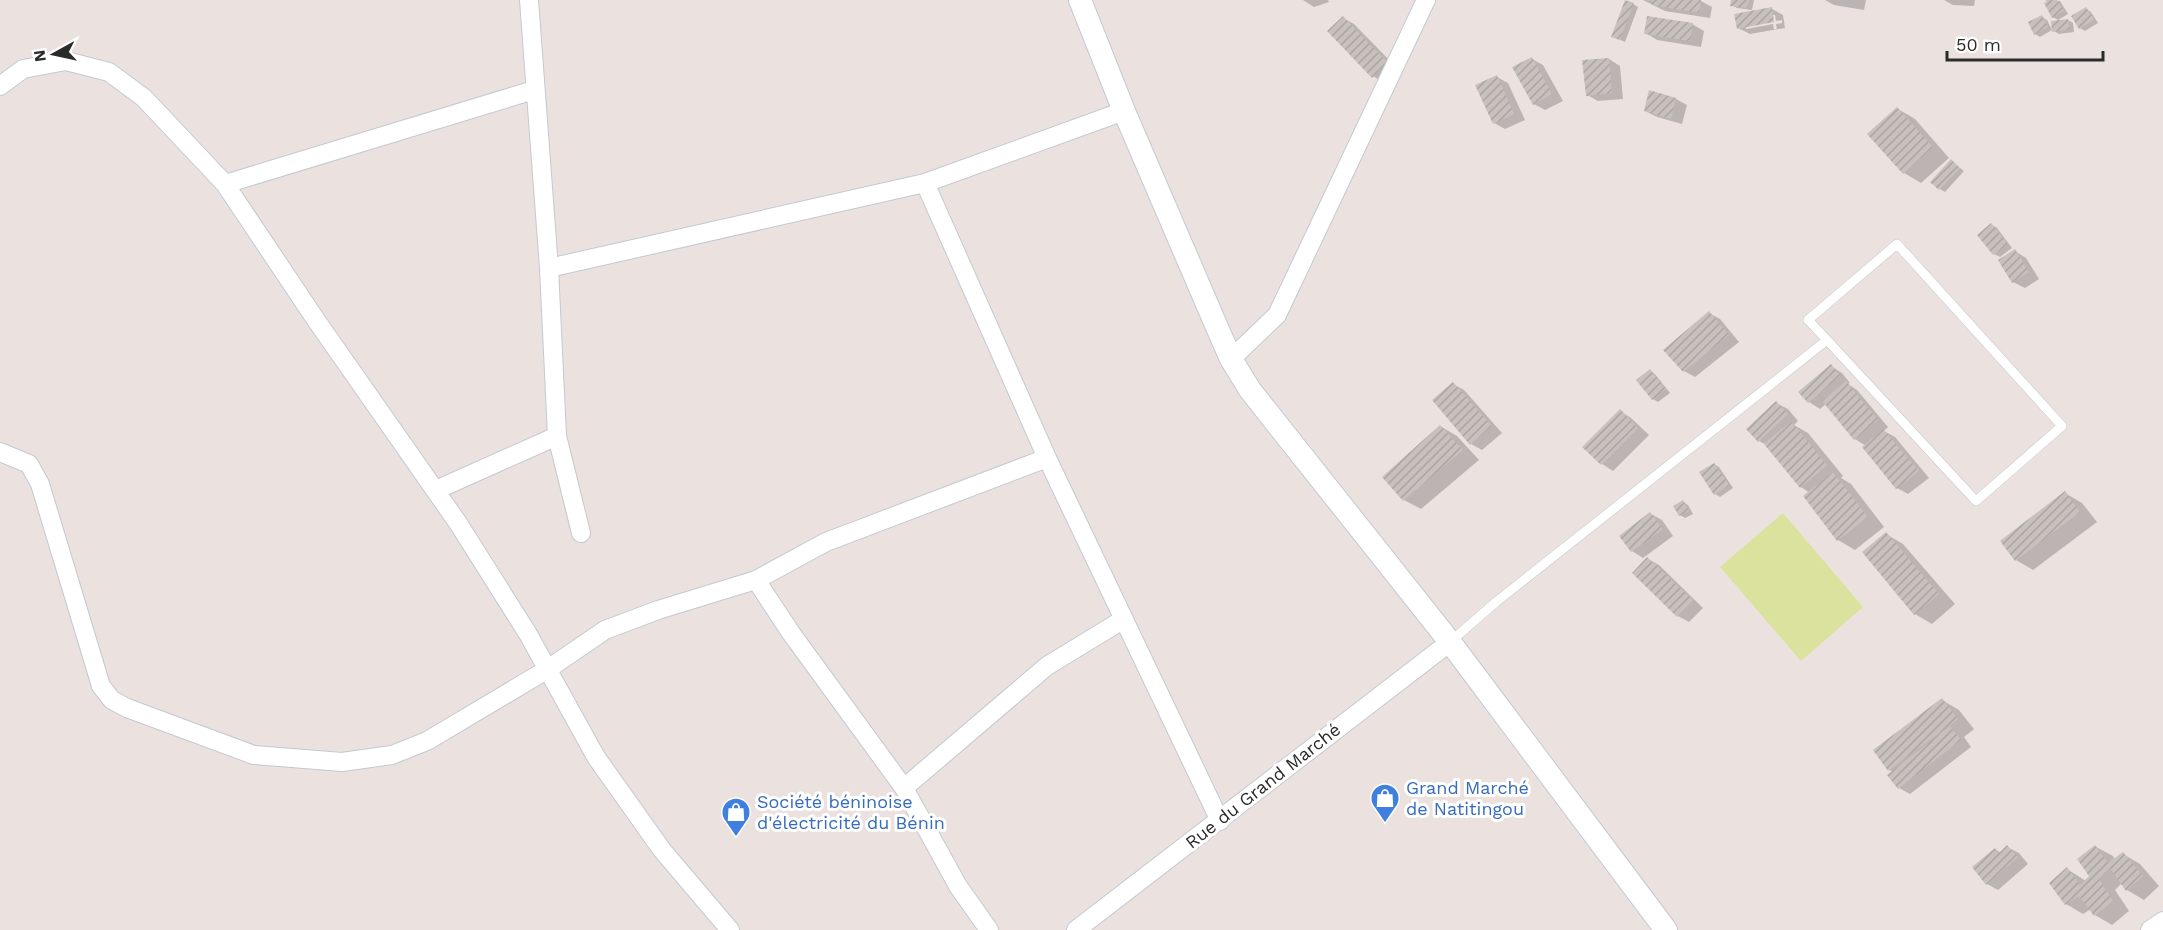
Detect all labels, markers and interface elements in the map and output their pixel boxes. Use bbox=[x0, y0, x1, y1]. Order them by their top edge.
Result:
north arrow bbox=[24, 24, 84, 84]
scale bar bbox=[1947, 24, 2103, 62]
text: 50 m bbox=[1956, 34, 2001, 55]
text: N bbox=[29, 49, 50, 63]
street label: Rue du Grand Marché bbox=[1181, 719, 1344, 853]
place label: Grand Marché de Natitingou bbox=[1406, 777, 1529, 819]
shop icon: Grand Marché de Natitingou bbox=[1369, 782, 1401, 824]
place label: Société béninoise d'électricité du Bénin bbox=[757, 791, 945, 833]
shop icon: Société béninoise d'électricité du Bénin bbox=[720, 796, 752, 838]

